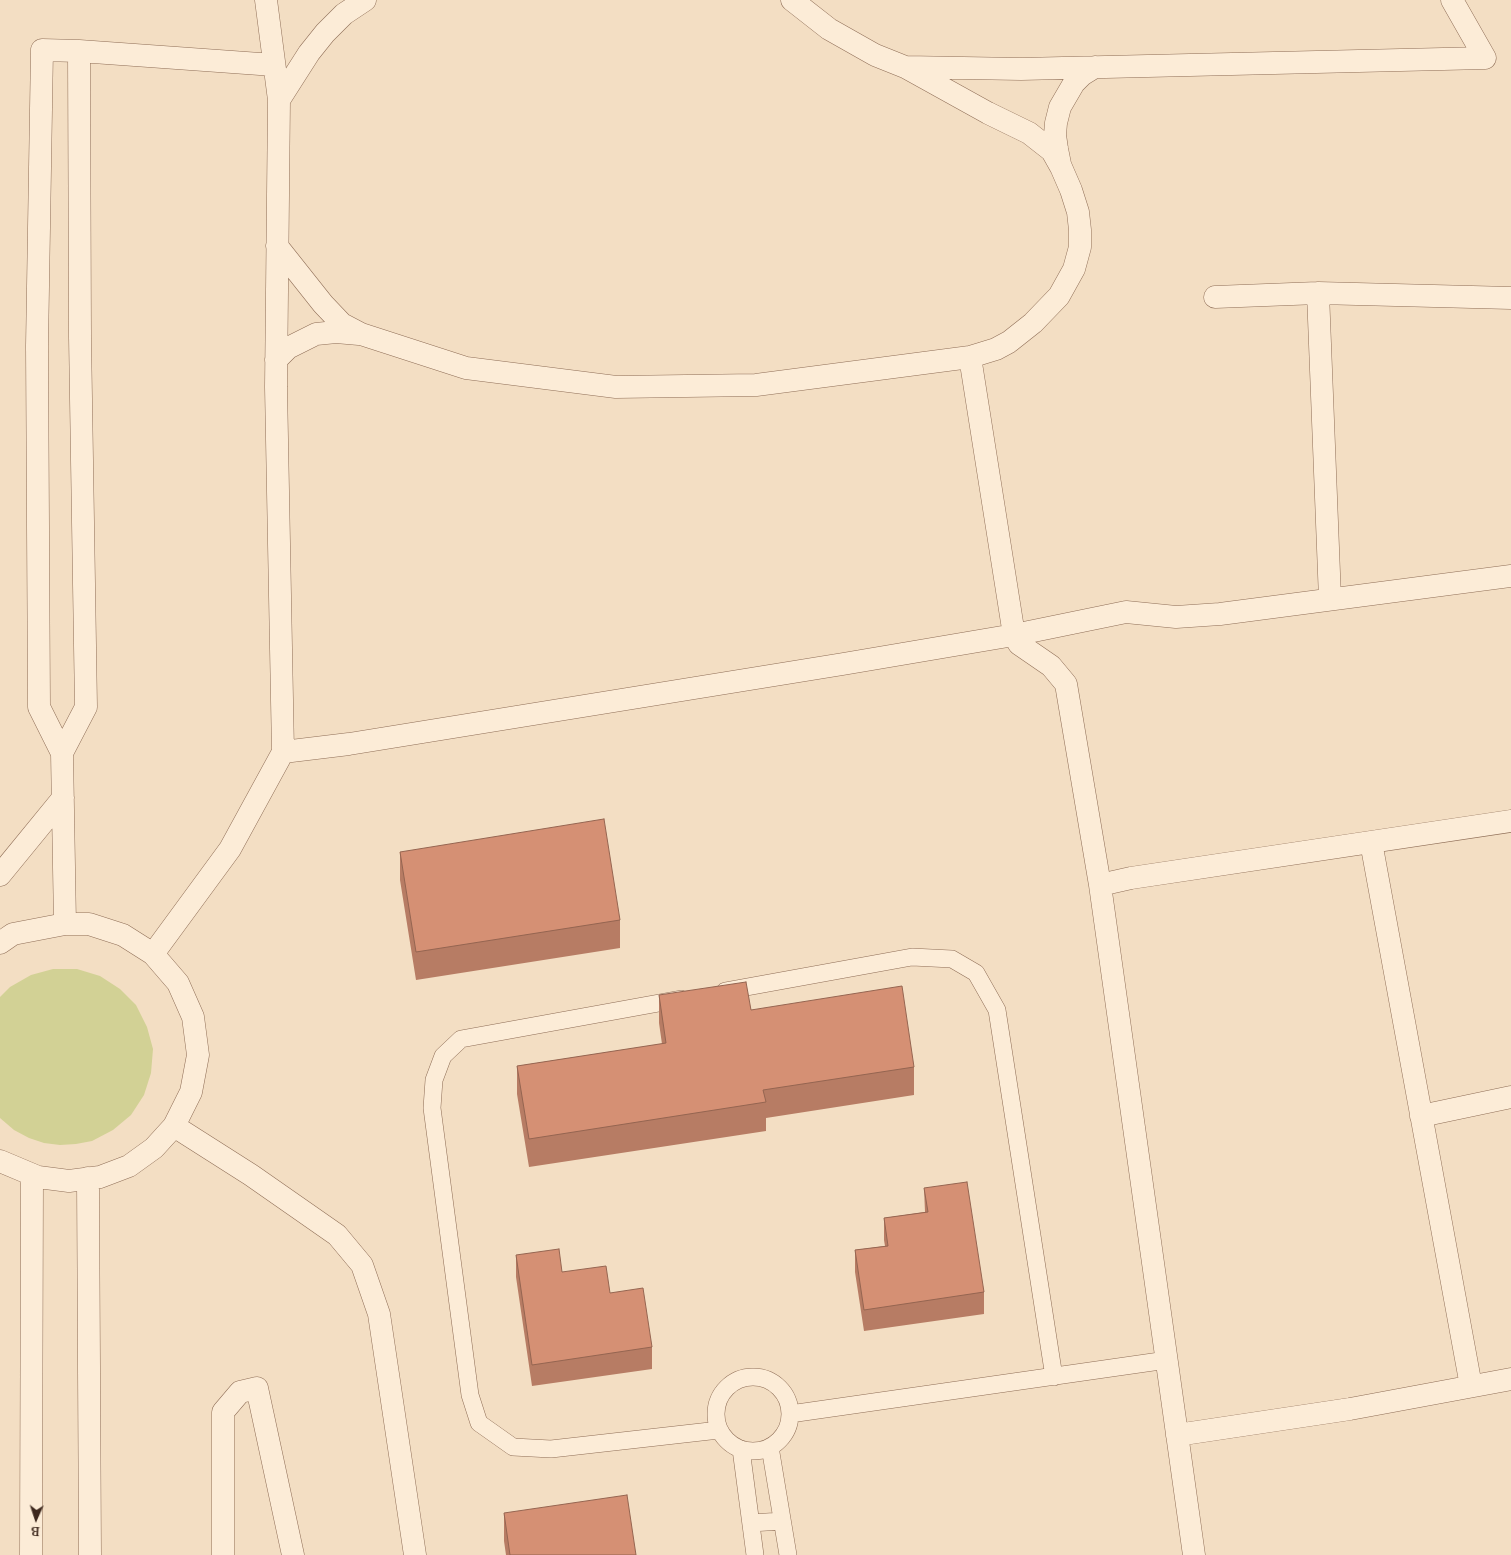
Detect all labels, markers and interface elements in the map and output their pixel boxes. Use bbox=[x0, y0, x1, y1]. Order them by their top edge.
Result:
north arrow bbox=[16, 1499, 56, 1539]
text: B bbox=[31, 1524, 40, 1538]

